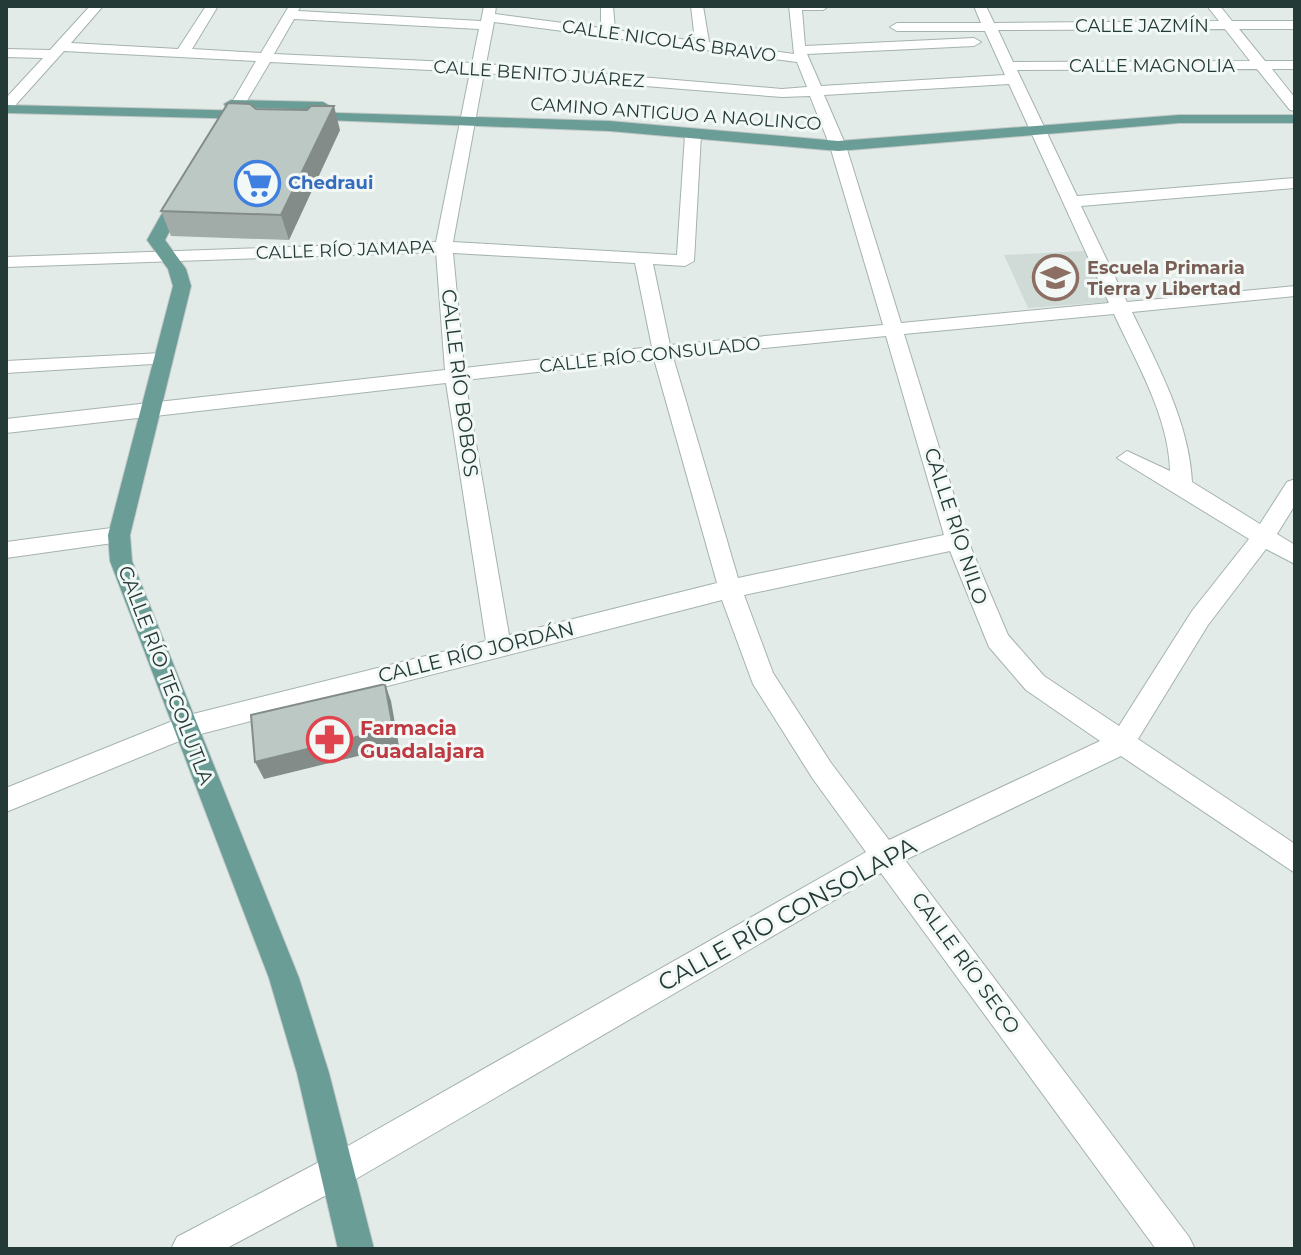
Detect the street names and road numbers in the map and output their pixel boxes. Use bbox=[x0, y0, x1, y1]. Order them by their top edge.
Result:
street label: CALLE NICOLÁS BRAVO bbox=[560, 15, 778, 67]
street label: CALLE JAZMÍN bbox=[1075, 15, 1209, 37]
street label: CALLE MAGNOLIA bbox=[1069, 55, 1235, 77]
street label: CALLE BENITO JUÁREZ bbox=[433, 56, 646, 92]
street label: CAMINO ANTIGUO A NAOLINCO bbox=[530, 93, 822, 135]
street label: CALLE RÍO JAMAPA bbox=[255, 236, 435, 264]
street label: CALLE RÍO BOBOS bbox=[437, 288, 483, 478]
street label: CALLE RÍO CONSULADO bbox=[538, 332, 762, 378]
street label: CALLE RÍO NILO bbox=[919, 445, 993, 607]
street label: CALLE RÍO TECOLUTLA bbox=[113, 562, 219, 789]
street label: CALLE RÍO JORDÁN bbox=[376, 616, 576, 688]
street label: CALLE RÍO CONSOLAPA bbox=[653, 830, 922, 997]
street label: CALLE RÍO SECO bbox=[907, 888, 1025, 1038]

